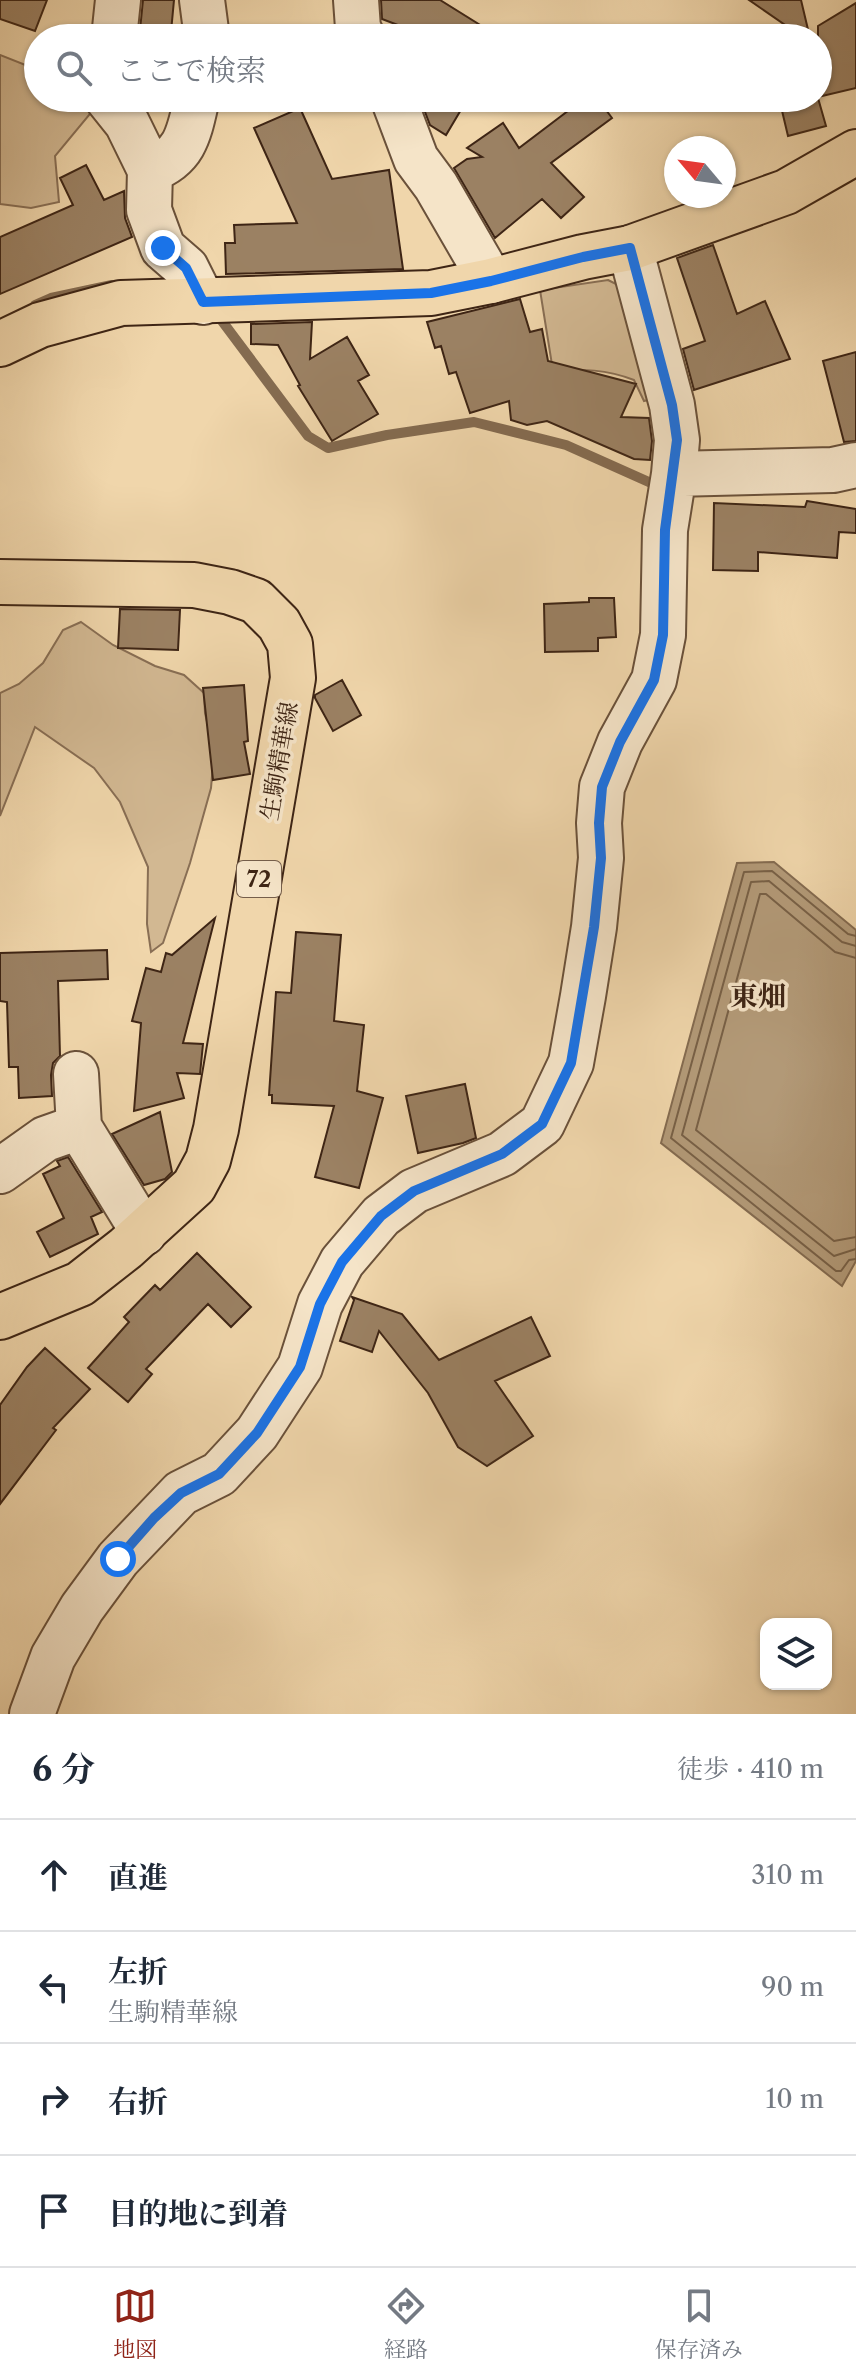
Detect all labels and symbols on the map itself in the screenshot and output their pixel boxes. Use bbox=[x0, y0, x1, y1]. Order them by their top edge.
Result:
north arrow bbox=[664, 136, 736, 208]
route end bbox=[145, 230, 181, 266]
street label: 生駒精華線 bbox=[254, 699, 304, 823]
road number: 72 bbox=[237, 861, 281, 897]
district label: 東畑 bbox=[730, 979, 786, 1013]
route start bbox=[100, 1541, 136, 1577]

